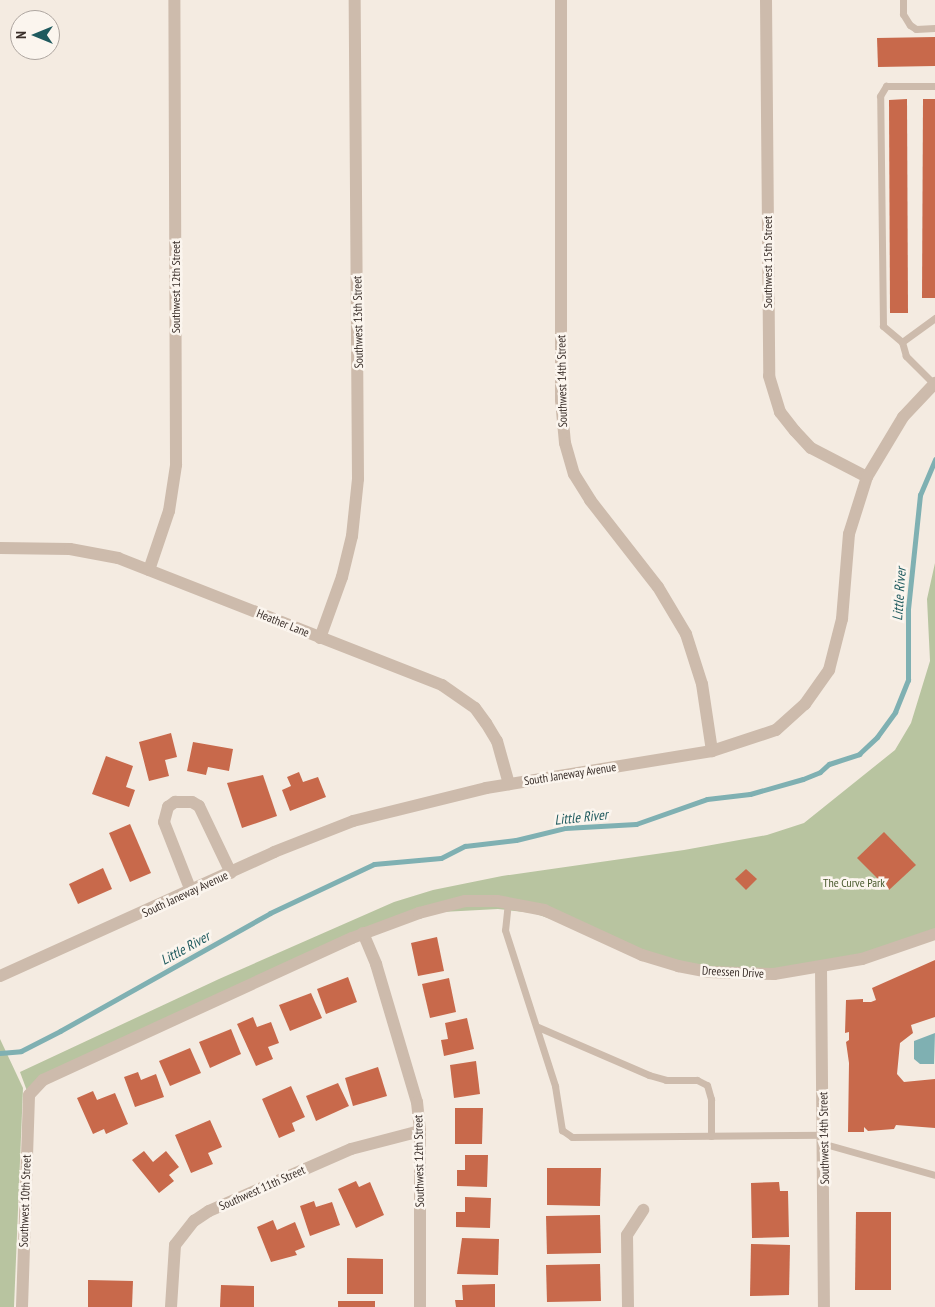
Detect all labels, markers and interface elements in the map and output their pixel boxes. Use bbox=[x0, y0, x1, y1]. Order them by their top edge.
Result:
north arrow bbox=[10, 10, 60, 60]
text: N bbox=[12, 31, 30, 39]
street label: Southwest 15th Street bbox=[761, 216, 775, 308]
street label: Southwest 12th Street bbox=[169, 241, 183, 333]
street label: Southwest 13th Street bbox=[350, 276, 366, 368]
street label: Southwest 14th Street bbox=[554, 335, 570, 427]
water label: Little River bbox=[889, 567, 909, 621]
street label: Heather Lane bbox=[255, 606, 311, 640]
street label: South Janeway Avenue bbox=[523, 760, 617, 788]
water label: Little River bbox=[554, 806, 608, 828]
street label: South Janeway Avenue bbox=[139, 868, 231, 920]
park label: The Curve Park bbox=[823, 876, 885, 890]
water label: Little River bbox=[158, 928, 212, 968]
street label: Dreessen Drive bbox=[702, 963, 764, 981]
street label: Southwest 14th Street bbox=[816, 1092, 832, 1184]
street label: Southwest 12th Street bbox=[411, 1115, 427, 1207]
street label: Southwest 10th Street bbox=[16, 1154, 34, 1248]
street label: Southwest 11th Street bbox=[217, 1163, 307, 1213]

